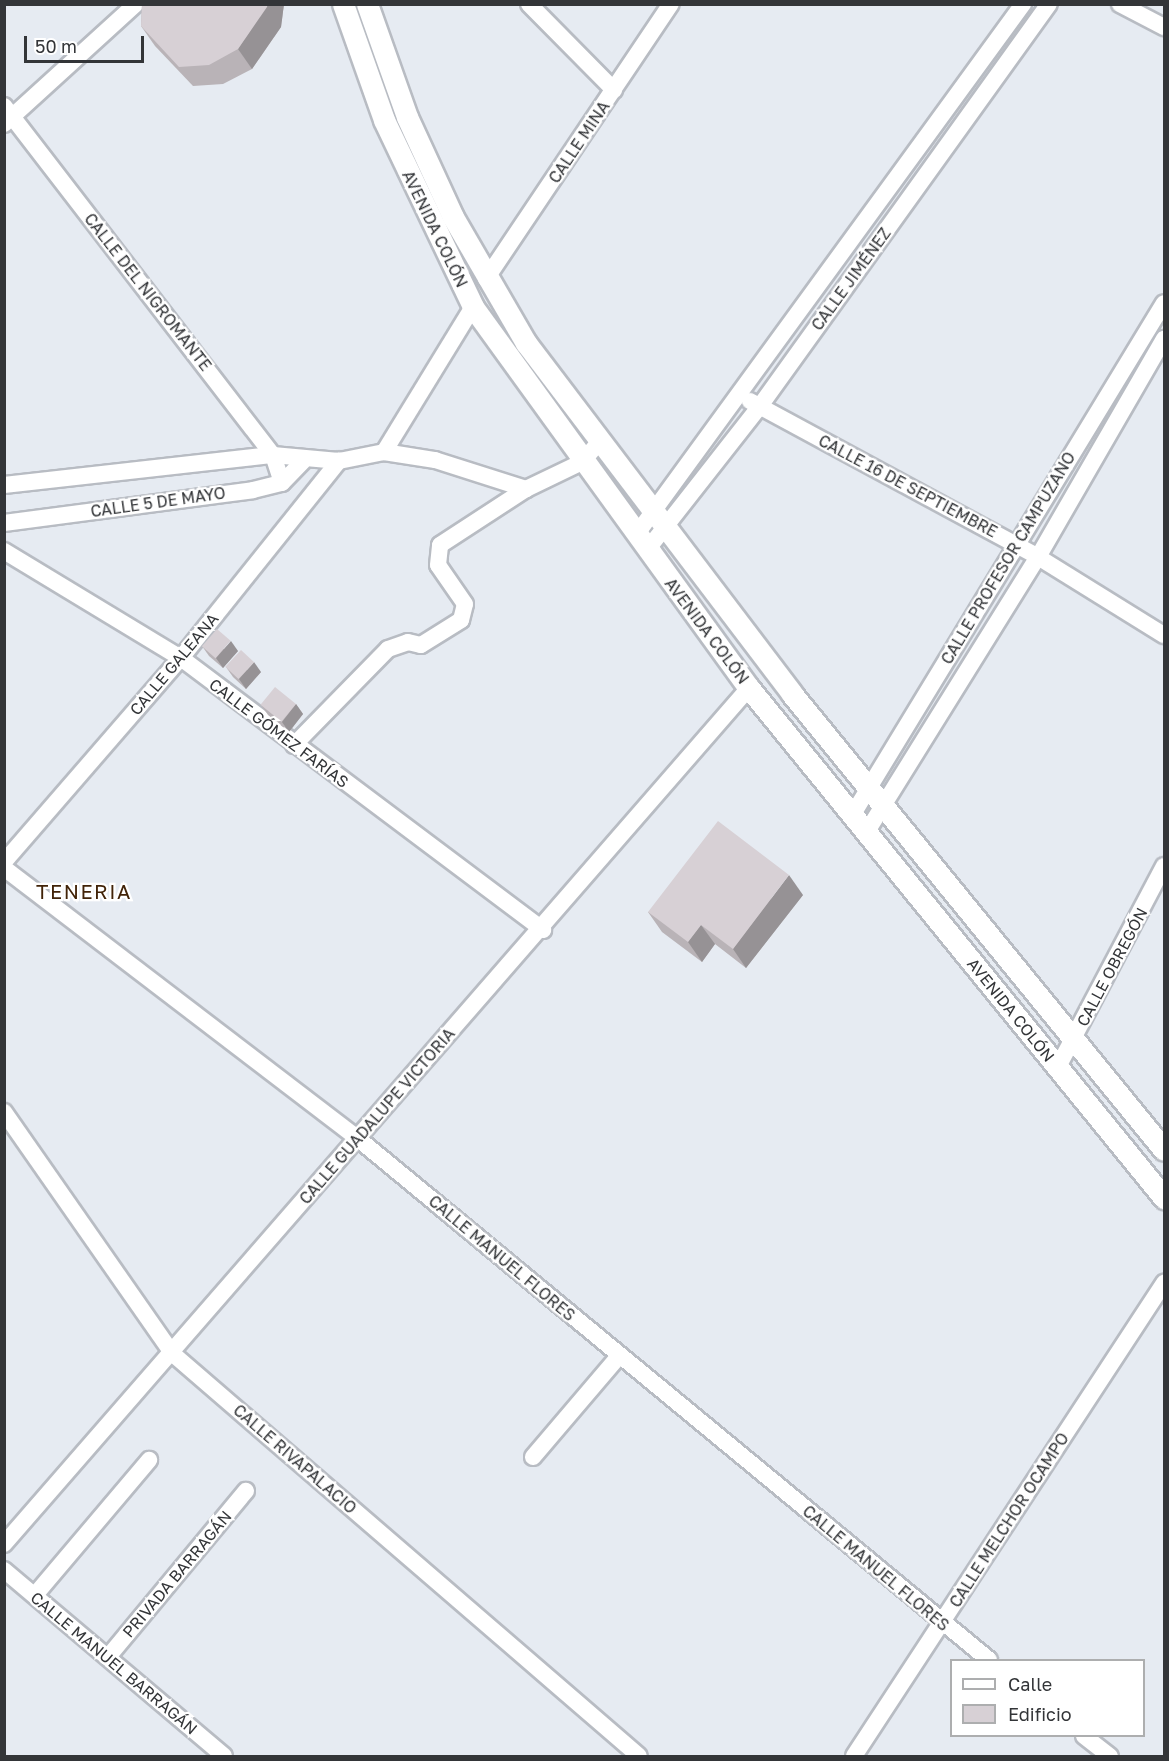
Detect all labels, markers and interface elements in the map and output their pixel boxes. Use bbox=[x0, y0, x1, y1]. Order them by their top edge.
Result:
scale bar bbox=[27, 24, 147, 62]
text: 50 m bbox=[35, 35, 77, 57]
street label: CALLE MINA bbox=[544, 97, 614, 187]
street label: AVENIDA COLÓN bbox=[398, 167, 472, 291]
street label: CALLE DEL NIGROMANTE bbox=[80, 209, 216, 375]
street label: CALLE JIMÉNEZ bbox=[807, 224, 895, 334]
street label: CALLE 16 DE SEPTIEMBRE bbox=[815, 431, 1001, 541]
street label: CALLE PROFESOR CAMPUZANO bbox=[937, 448, 1079, 668]
street label: CALLE 5 DE MAYO bbox=[89, 483, 227, 521]
street label: AVENIDA COLÓN bbox=[661, 574, 753, 688]
street label: CALLE GALEANA bbox=[126, 609, 222, 719]
street label: CALLE GÓMEZ FARÍAS bbox=[206, 674, 352, 792]
district label: TENERIA bbox=[36, 879, 132, 903]
street label: CALLE OBREGÓN bbox=[1073, 904, 1151, 1030]
street label: AVENIDA COLÓN bbox=[963, 954, 1059, 1066]
street label: CALLE GUADALUPE VICTORIA bbox=[295, 1024, 459, 1208]
street label: CALLE MANUEL FLORES bbox=[425, 1191, 579, 1325]
street label: CALLE RIVAPALACIO bbox=[230, 1400, 360, 1518]
street label: CALLE MELCHOR OCAMPO bbox=[945, 1429, 1073, 1611]
street label: CALLE MANUEL FLORES bbox=[799, 1501, 953, 1635]
street label: PRIVADA BARRAGÁN bbox=[119, 1507, 235, 1641]
street label: CALLE MANUEL BARRAGÁN bbox=[27, 1588, 201, 1738]
legend bbox=[950, 1659, 1145, 1737]
text: Calle bbox=[1008, 1673, 1052, 1695]
text: Edificio bbox=[1008, 1703, 1072, 1725]

